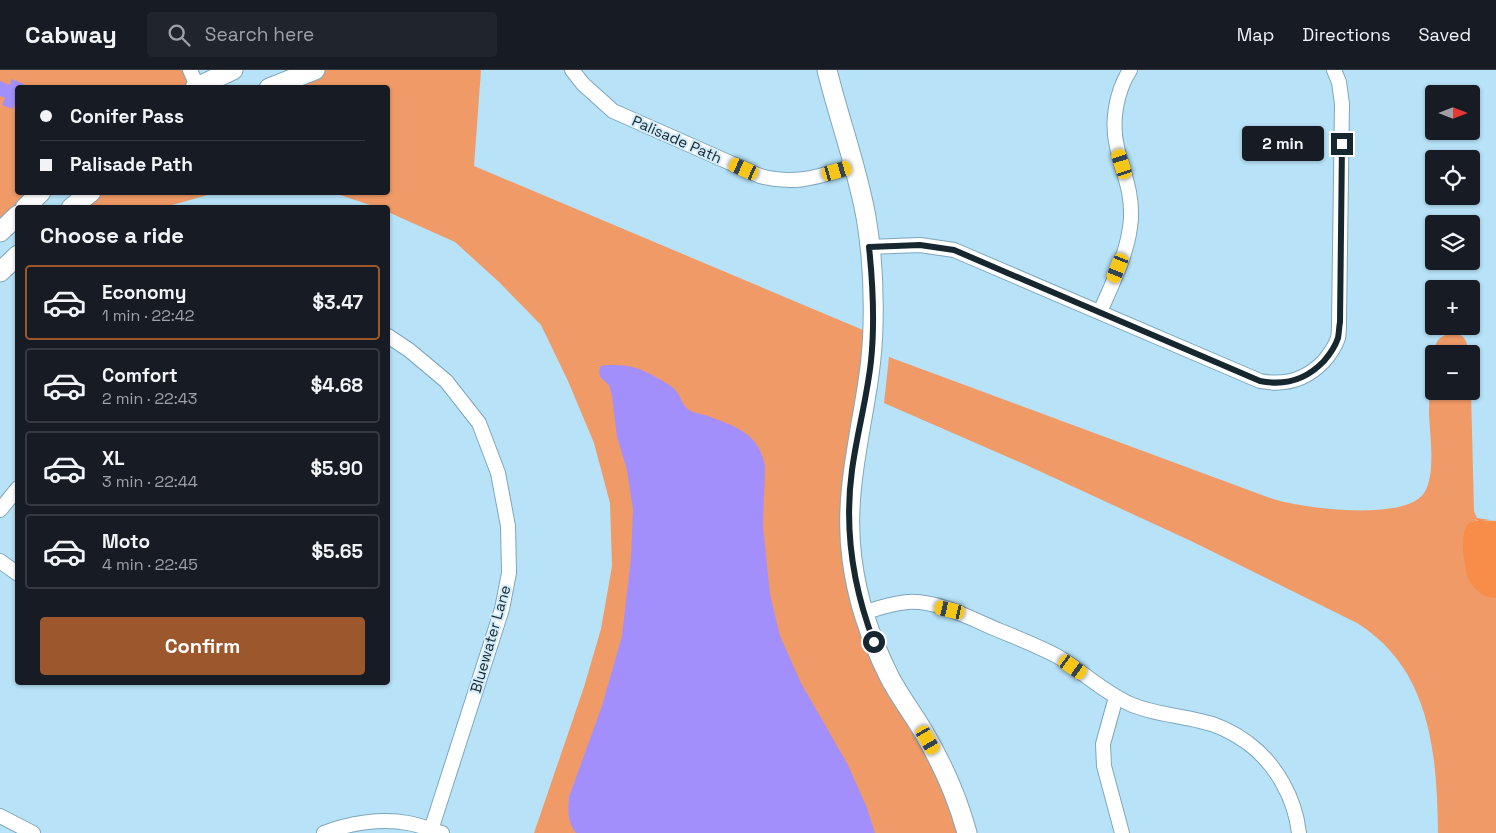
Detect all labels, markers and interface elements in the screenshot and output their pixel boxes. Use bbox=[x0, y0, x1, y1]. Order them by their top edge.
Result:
search box bbox=[147, 12, 497, 57]
text: Cabway bbox=[25, 19, 117, 50]
icon: search bbox=[165, 21, 193, 49]
text: Search here bbox=[205, 22, 314, 47]
text: Map bbox=[1237, 23, 1274, 46]
text: Directions bbox=[1302, 23, 1391, 46]
text: Saved bbox=[1419, 23, 1471, 46]
north arrow bbox=[1425, 85, 1480, 140]
map controls bbox=[1425, 85, 1480, 400]
text: Conifer Pass bbox=[70, 104, 184, 129]
street label: Palisade Path bbox=[629, 111, 725, 167]
callout: 2 min bbox=[1242, 126, 1324, 162]
text: 2 min bbox=[1262, 133, 1304, 154]
route end bbox=[1331, 133, 1353, 155]
car bbox=[1110, 147, 1133, 181]
button: locate bbox=[1425, 150, 1480, 205]
text: Palisade Path bbox=[70, 152, 193, 177]
car bbox=[727, 156, 760, 182]
car bbox=[820, 160, 853, 182]
button: layers bbox=[1425, 215, 1480, 270]
text: Choose a ride bbox=[40, 221, 184, 249]
car bbox=[1105, 251, 1130, 285]
icon: car bbox=[42, 280, 87, 325]
text: Economy bbox=[102, 280, 186, 305]
button: + bbox=[1425, 280, 1480, 335]
text: $3.47 bbox=[312, 290, 363, 315]
text: 1 min · 22:42 bbox=[102, 305, 195, 326]
button: − bbox=[1425, 345, 1480, 400]
icon: car bbox=[42, 363, 87, 408]
text: Comfort bbox=[102, 363, 178, 388]
text: $4.68 bbox=[311, 373, 363, 398]
text: 2 min · 22:43 bbox=[102, 388, 197, 409]
icon: car bbox=[42, 446, 87, 491]
text: XL bbox=[102, 446, 125, 471]
text: $5.90 bbox=[310, 456, 363, 481]
text: 3 min · 22:44 bbox=[102, 471, 198, 492]
icon: car bbox=[42, 529, 87, 574]
text: Moto bbox=[102, 529, 150, 554]
text: $5.65 bbox=[311, 539, 363, 564]
text: 4 min · 22:45 bbox=[102, 554, 198, 575]
street label: Bluewater Lane bbox=[466, 583, 515, 695]
car bbox=[933, 599, 966, 621]
button: Confirm bbox=[40, 617, 365, 675]
route start bbox=[863, 631, 885, 653]
car bbox=[1056, 652, 1089, 682]
car bbox=[914, 723, 941, 757]

